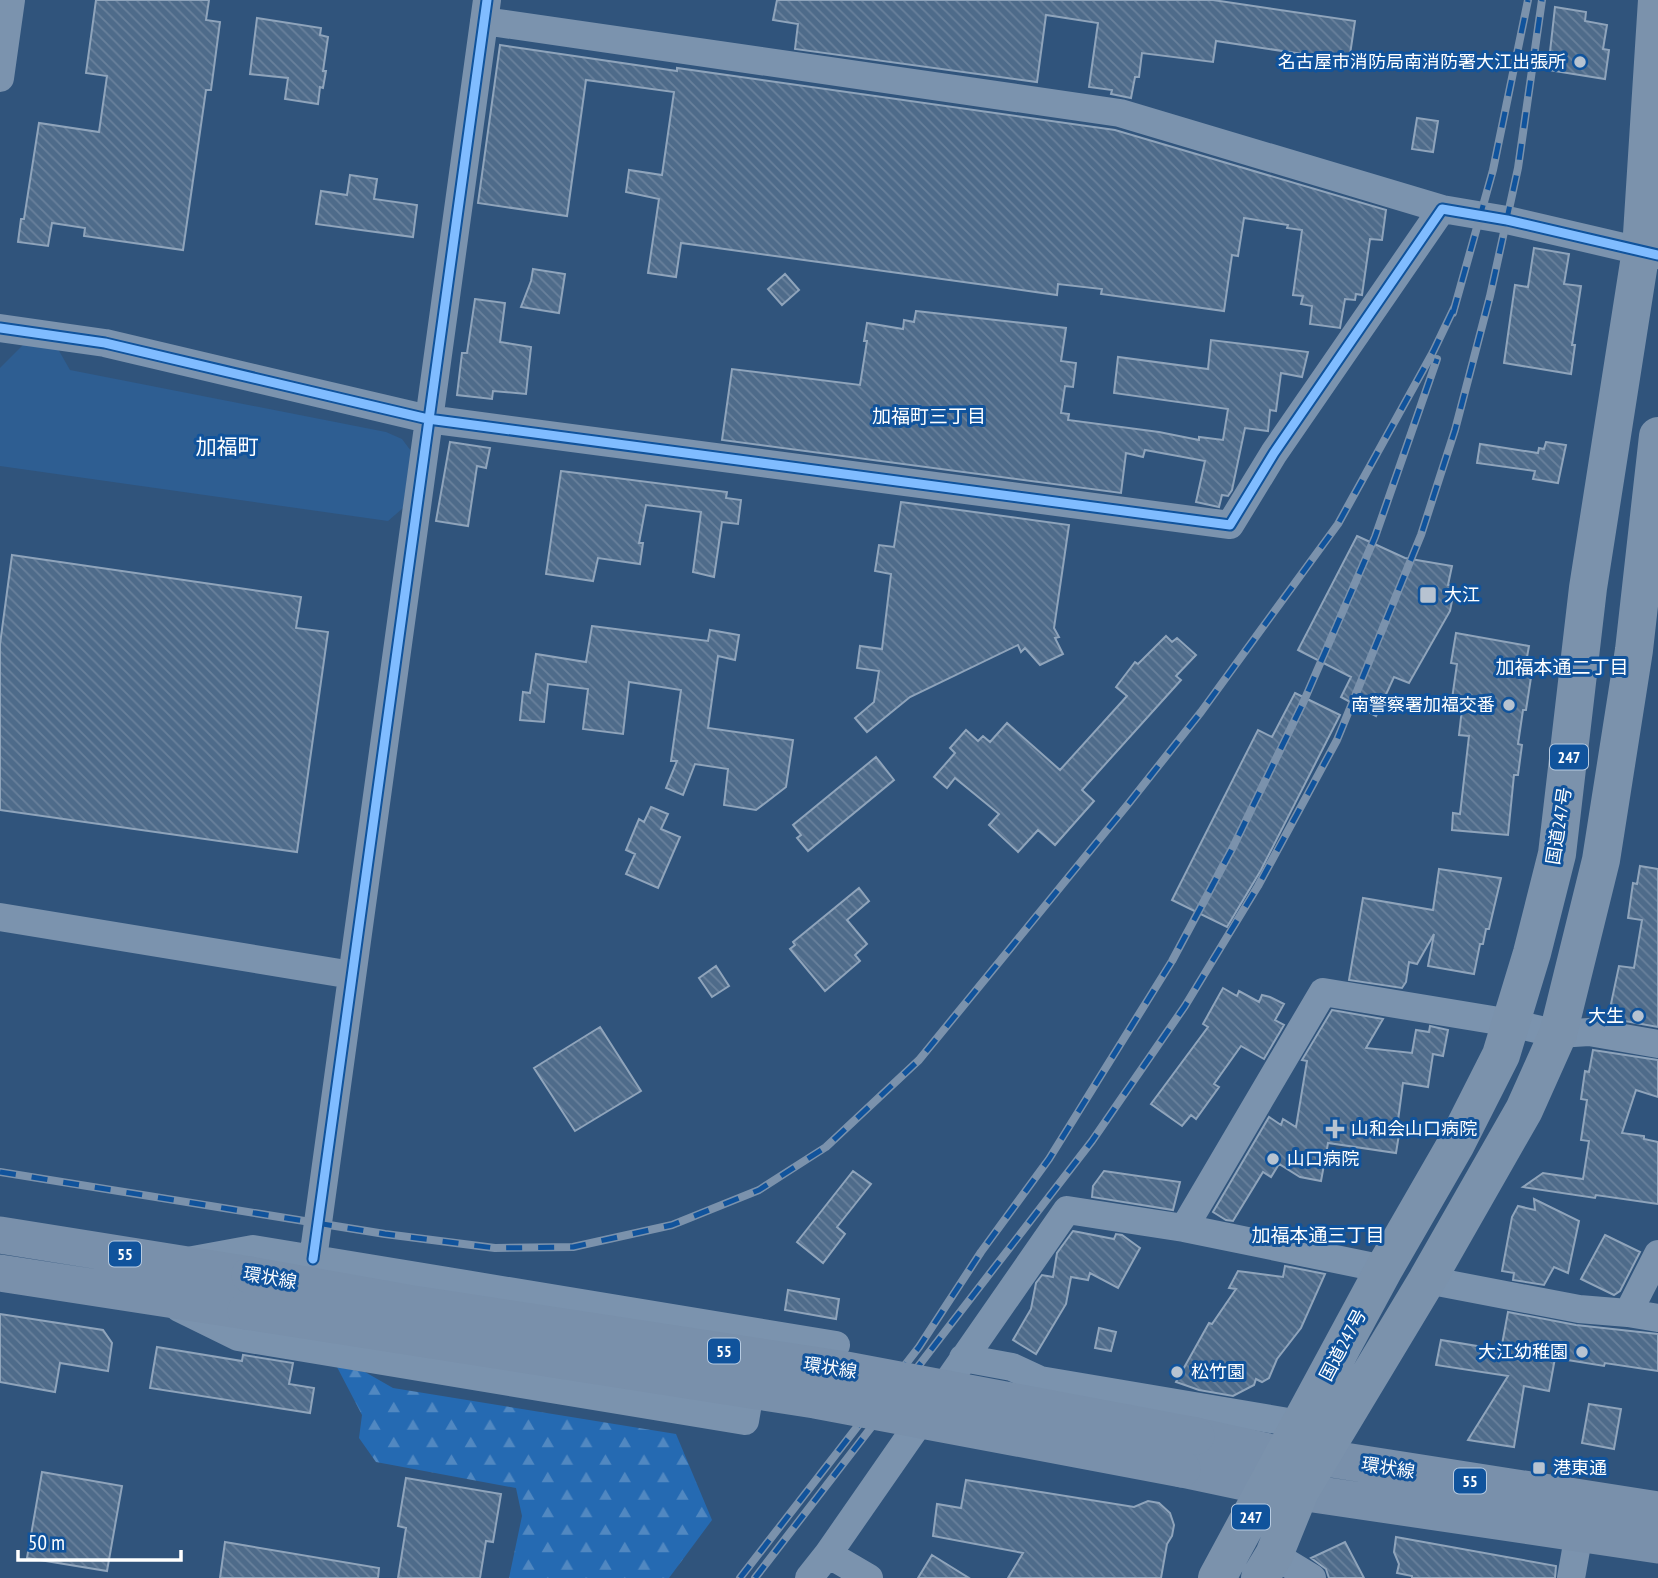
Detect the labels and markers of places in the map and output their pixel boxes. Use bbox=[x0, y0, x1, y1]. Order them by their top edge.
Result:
place label: 名古屋市消防局南消防署大江出張所 bbox=[1278, 50, 1566, 73]
marker: 名古屋市消防局南消防署大江出張所 bbox=[1572, 54, 1588, 70]
place label: 大江 bbox=[1444, 583, 1480, 606]
marker: 大江 bbox=[1418, 585, 1438, 605]
place label: 南警察署加福交番 bbox=[1351, 693, 1495, 716]
marker: 南警察署加福交番 bbox=[1501, 697, 1517, 713]
place label: 大生 bbox=[1588, 1004, 1624, 1027]
marker: 大生 bbox=[1630, 1008, 1646, 1024]
place label: 山和会山口病院 bbox=[1351, 1117, 1477, 1140]
marker: 山和会山口病院 bbox=[1325, 1119, 1345, 1139]
place label: 山口病院 bbox=[1287, 1147, 1359, 1170]
marker: 山口病院 bbox=[1265, 1151, 1281, 1167]
place label: 大江幼稚園 bbox=[1478, 1340, 1568, 1363]
marker: 大江幼稚園 bbox=[1574, 1344, 1590, 1360]
place label: 松竹園 bbox=[1191, 1360, 1245, 1383]
marker: 松竹園 bbox=[1169, 1364, 1185, 1380]
place label: 港東通 bbox=[1553, 1456, 1607, 1479]
marker: 港東通 bbox=[1531, 1460, 1547, 1476]

